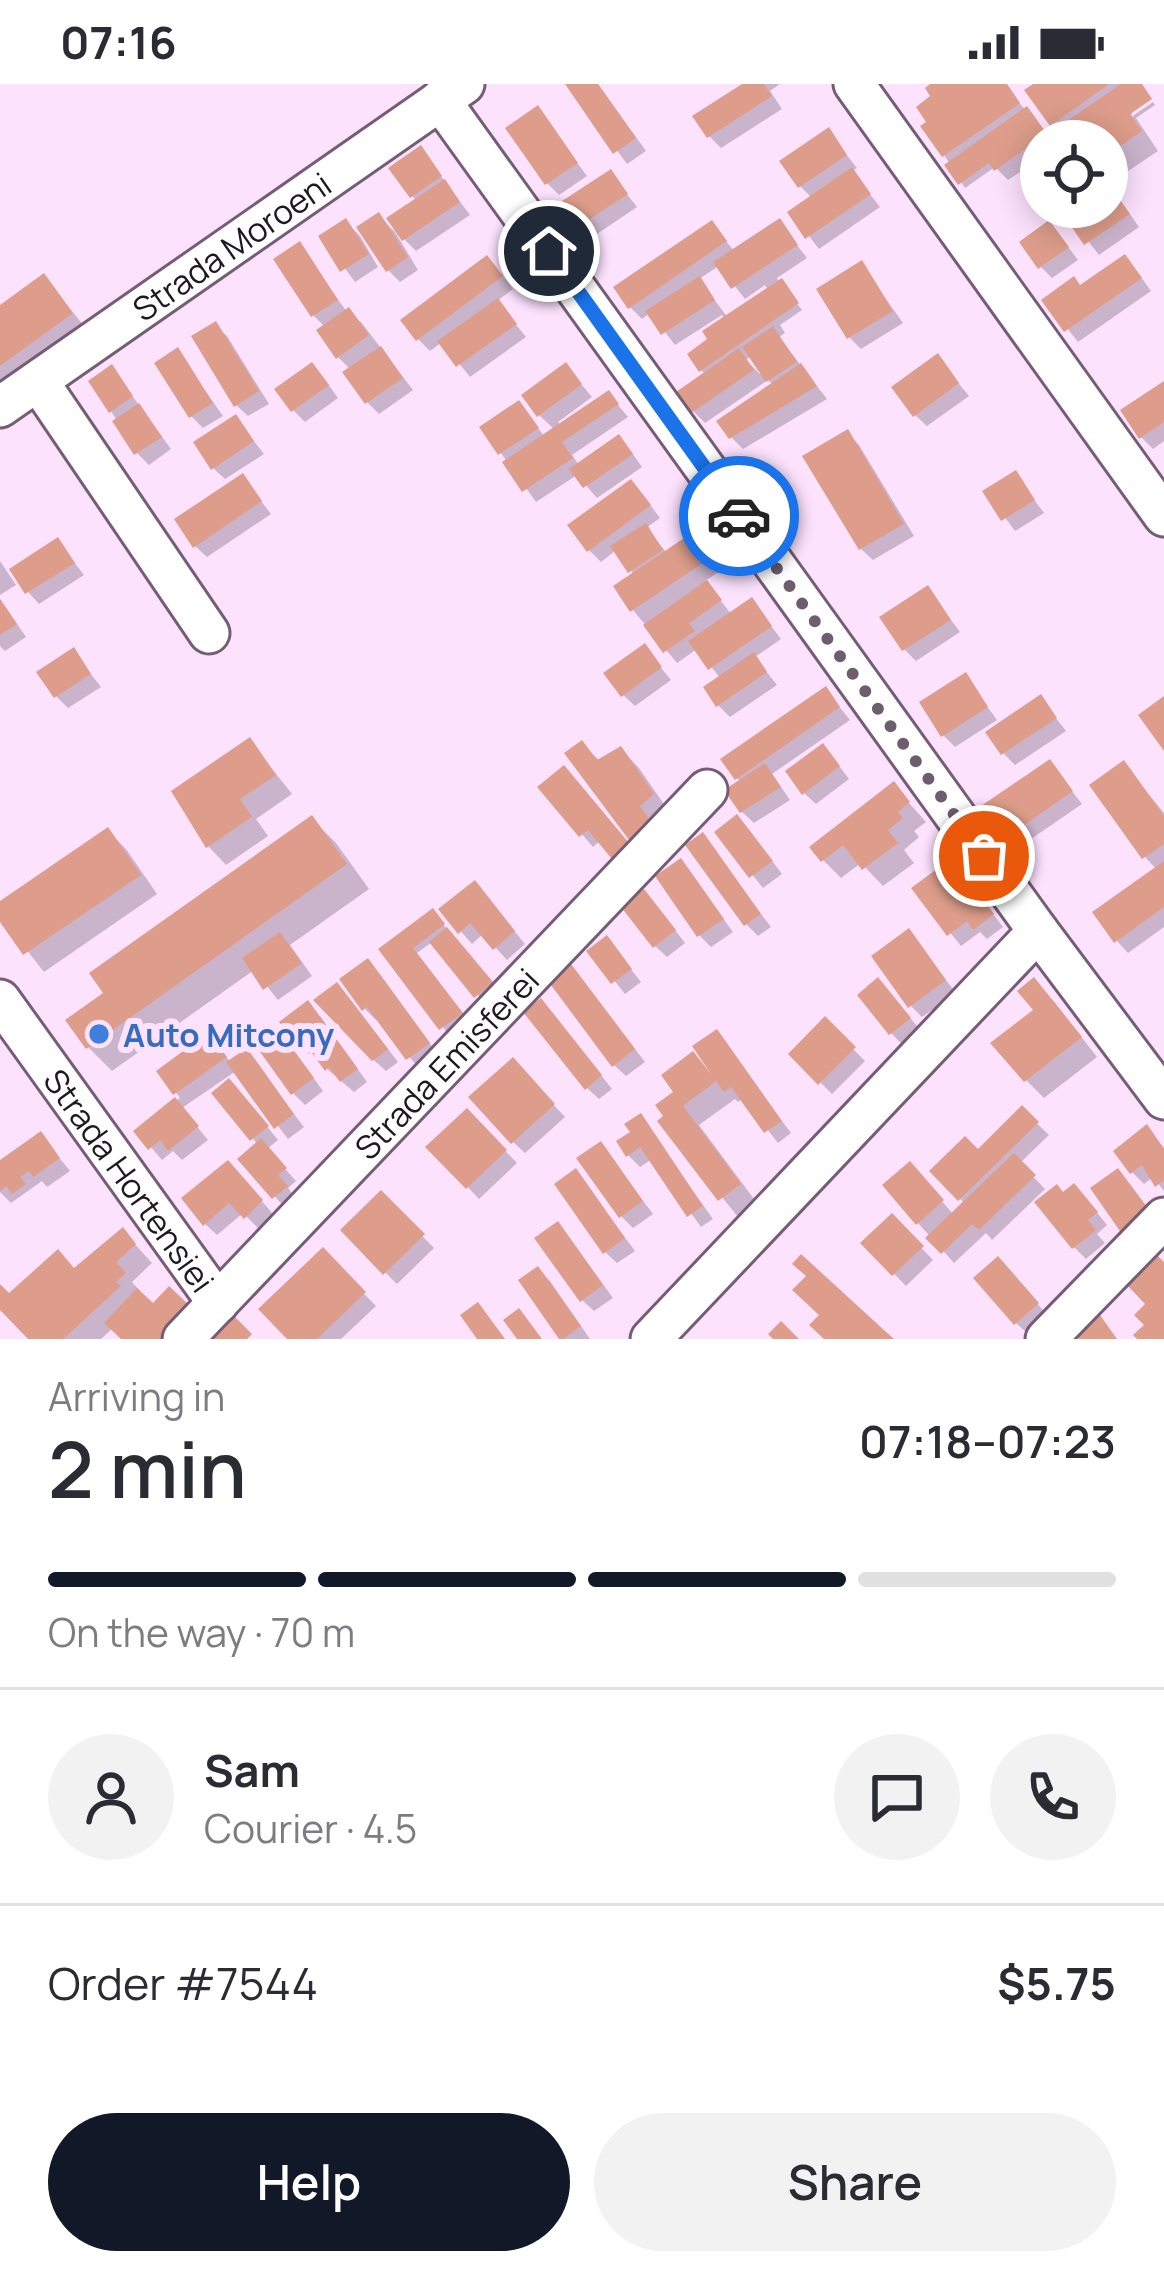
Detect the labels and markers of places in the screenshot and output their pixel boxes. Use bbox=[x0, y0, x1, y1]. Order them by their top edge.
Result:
pin bbox=[498, 200, 600, 302]
pin bbox=[933, 805, 1035, 907]
place label: Auto Mitcony bbox=[123, 1012, 335, 1057]
marker: Auto Mitcony bbox=[86, 1021, 112, 1047]

